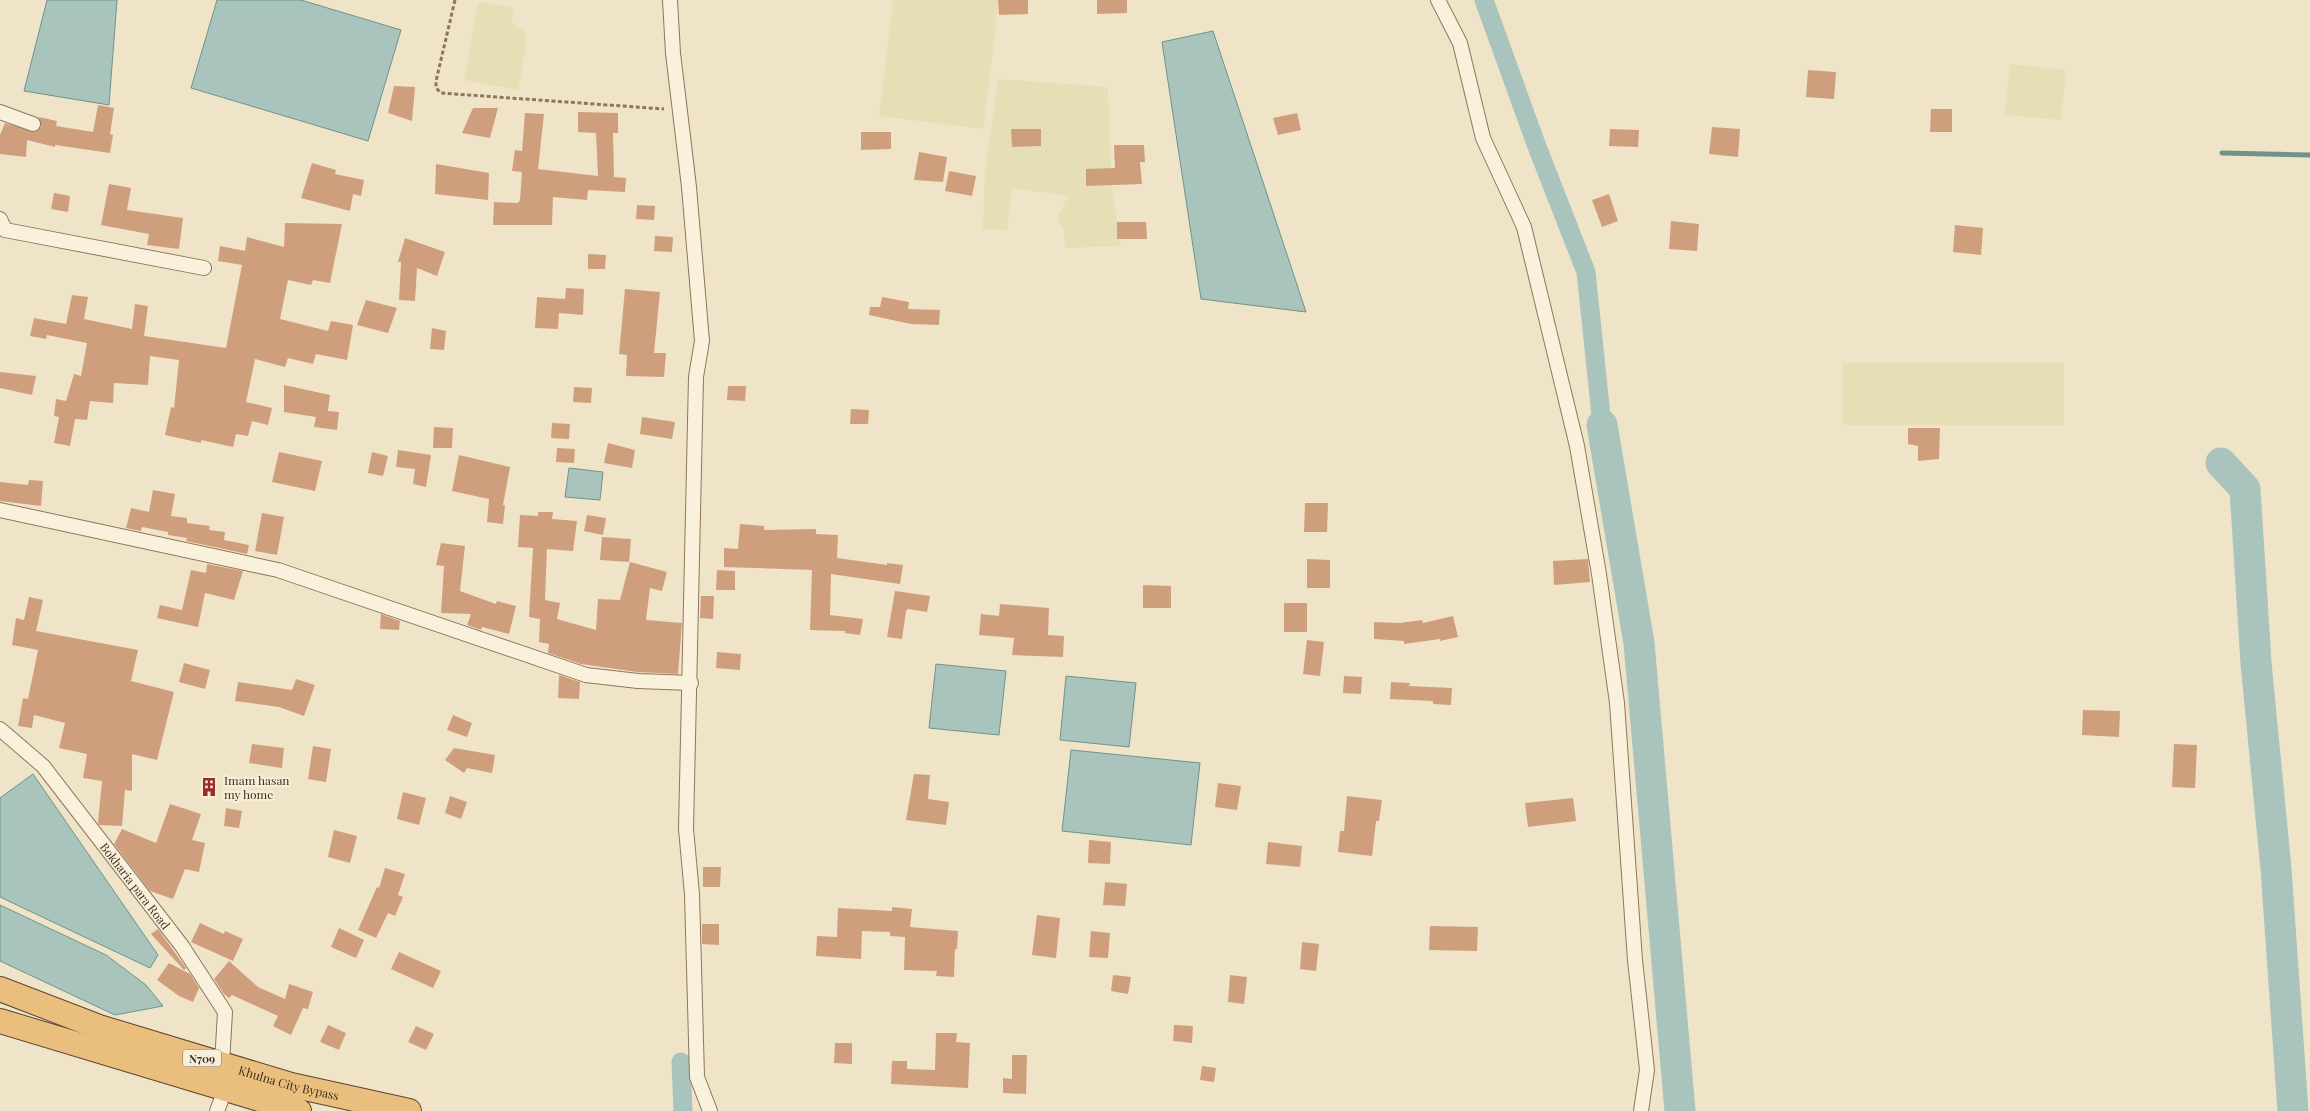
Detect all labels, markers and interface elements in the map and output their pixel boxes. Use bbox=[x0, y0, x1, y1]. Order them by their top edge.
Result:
place label: Imam hasan my home bbox=[224, 772, 290, 802]
building icon: Imam hasan my home bbox=[198, 776, 220, 798]
street label: Bokharia para Road bbox=[97, 839, 174, 932]
road number: N709 bbox=[183, 1050, 221, 1066]
street label: Khulna City Bypass bbox=[237, 1062, 341, 1103]

